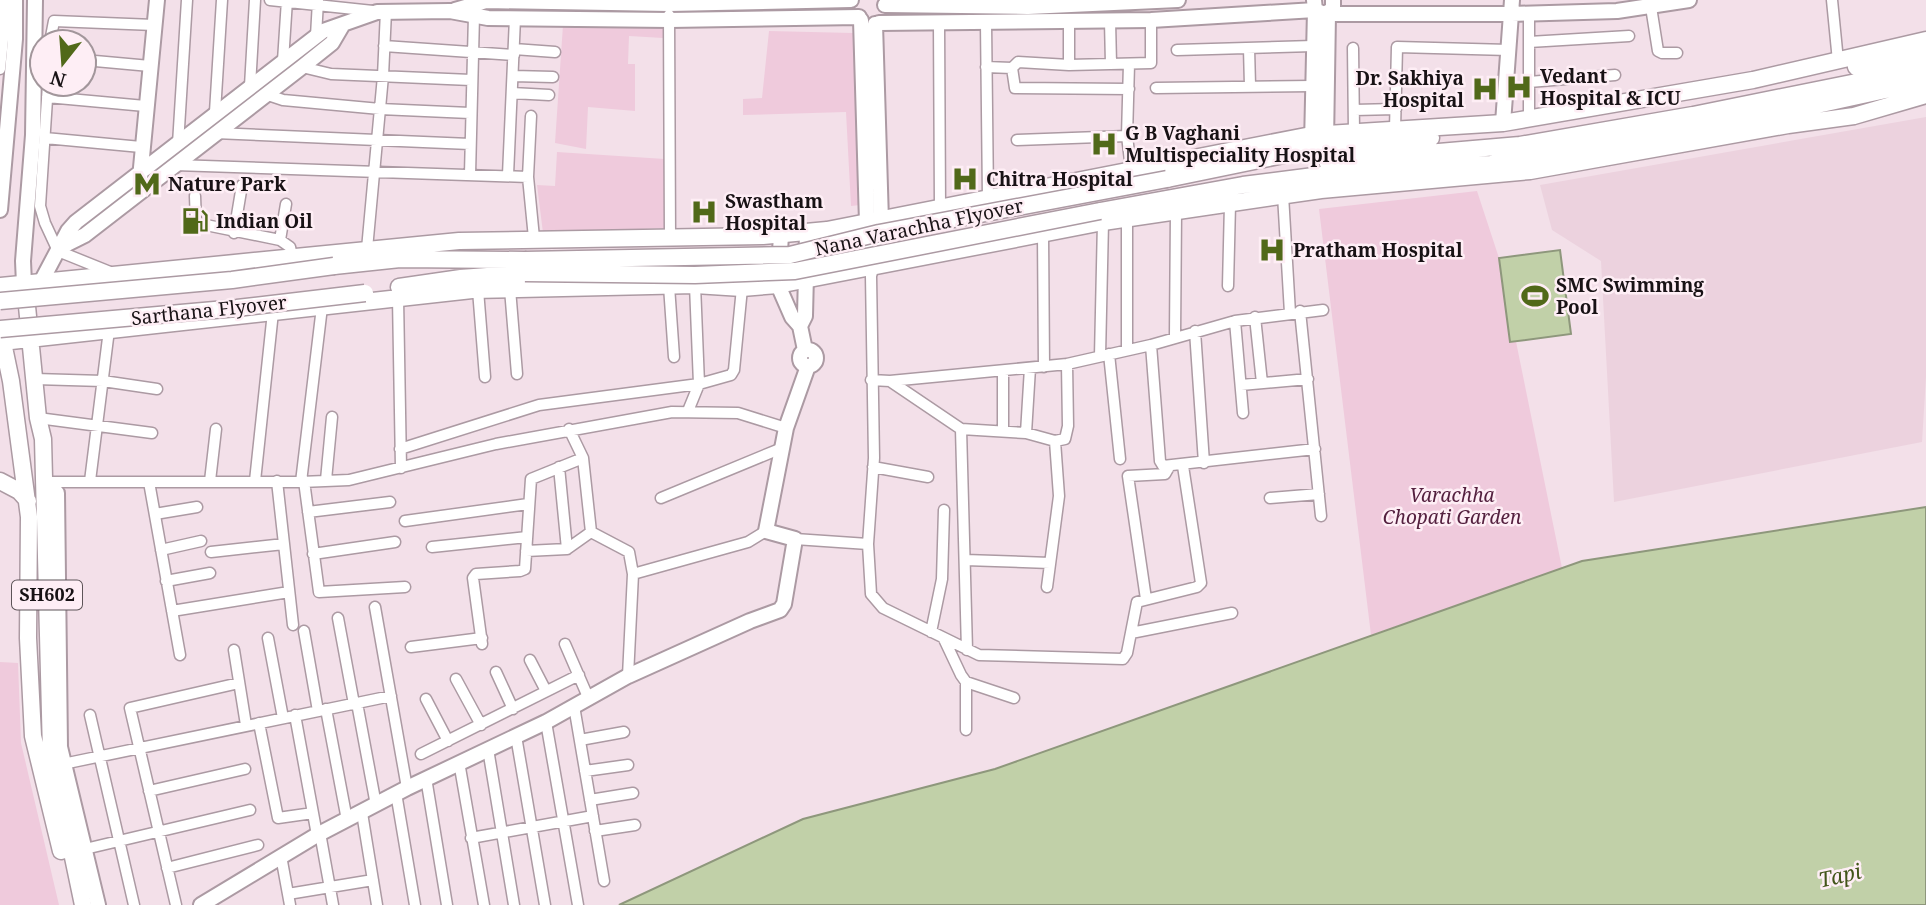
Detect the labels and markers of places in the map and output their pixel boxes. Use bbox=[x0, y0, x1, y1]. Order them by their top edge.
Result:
place label: Vedant Hospital & ICU bbox=[1540, 63, 1681, 111]
place label: Dr. Sakhiya Hospital bbox=[1355, 65, 1464, 113]
hospital icon: Vedant Hospital & ICU bbox=[1504, 72, 1534, 102]
hospital icon: Dr. Sakhiya Hospital bbox=[1470, 74, 1500, 104]
place label: G B Vaghani Multispeciality Hospital bbox=[1125, 120, 1356, 168]
hospital icon: G B Vaghani Multispeciality Hospital bbox=[1089, 129, 1119, 159]
hospital icon: Chitra Hospital bbox=[950, 164, 980, 194]
place label: Chitra Hospital bbox=[986, 166, 1133, 192]
metro station icon: Nature Park bbox=[132, 169, 162, 199]
place label: Nature Park bbox=[168, 171, 287, 197]
place label: Swastham Hospital bbox=[725, 188, 823, 236]
hospital icon: Swastham Hospital bbox=[689, 197, 719, 227]
fuel station icon: Indian Oil bbox=[180, 206, 210, 236]
place label: Indian Oil bbox=[216, 208, 313, 234]
hospital icon: Pratham Hospital bbox=[1257, 235, 1287, 265]
place label: Pratham Hospital bbox=[1293, 237, 1463, 263]
place label: SMC Swimming Pool bbox=[1556, 272, 1704, 320]
sports icon: SMC Swimming Pool bbox=[1520, 281, 1550, 311]

